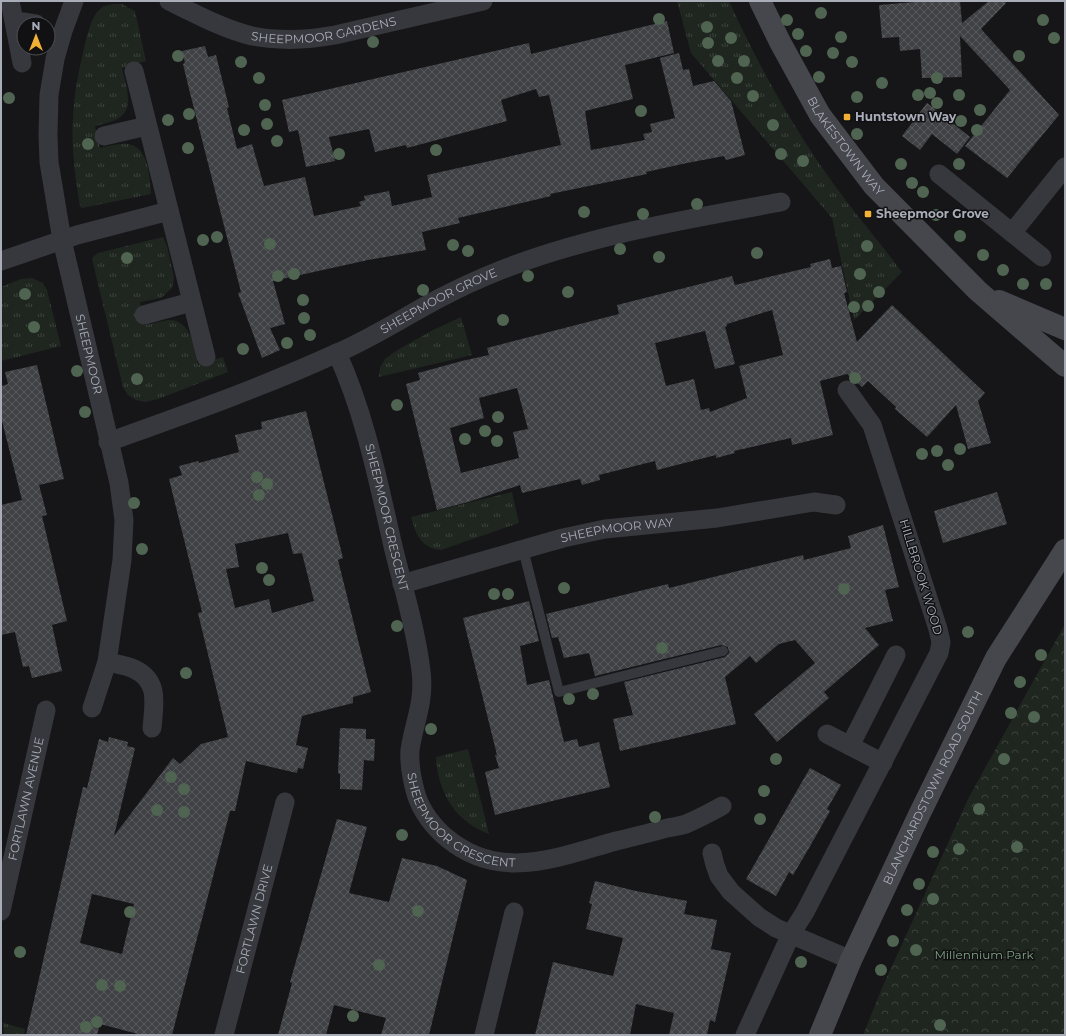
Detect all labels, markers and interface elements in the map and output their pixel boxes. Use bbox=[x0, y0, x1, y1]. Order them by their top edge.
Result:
street label: SHEEPMOOR GARDENS bbox=[250, 13, 398, 46]
north arrow bbox=[16, 16, 56, 56]
text: N bbox=[32, 19, 40, 33]
street label: BLAKESTOWN WAY bbox=[804, 94, 888, 199]
place label: Huntstown Way bbox=[855, 109, 957, 124]
marker: Huntstown Way bbox=[842, 112, 852, 122]
place label: Sheepmoor Grove bbox=[876, 206, 989, 221]
marker: Sheepmoor Grove bbox=[863, 209, 873, 219]
street label: SHEEPMOOR GROVE bbox=[377, 264, 499, 337]
street label: SHEEPMOOR bbox=[73, 312, 106, 396]
street label: SHEEPMOOR CRESCENT bbox=[362, 442, 412, 593]
street label: SHEEPMOOR WAY bbox=[559, 514, 674, 545]
street label: HILLBROOK WOOD bbox=[897, 517, 946, 637]
street label: BLANCHARDSTOWN ROAD SOUTH bbox=[879, 688, 986, 887]
street label: FORTLAWN AVENUE bbox=[5, 736, 47, 862]
street label: SHEEPMOOR CRESCENT bbox=[404, 771, 516, 870]
street label: FORTLAWN DRIVE bbox=[232, 862, 275, 975]
park label: Millennium Park bbox=[934, 947, 1034, 962]

